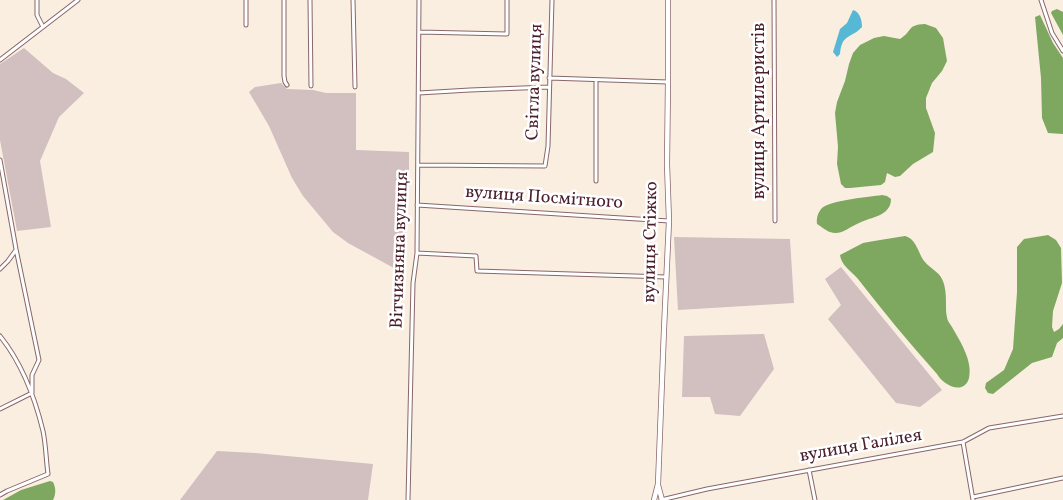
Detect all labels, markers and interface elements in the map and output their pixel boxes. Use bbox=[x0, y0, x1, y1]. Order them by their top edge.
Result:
street label: Світла вулиця bbox=[523, 23, 549, 141]
street label: вулиця Артилеристів bbox=[750, 23, 772, 199]
street label: Вітчизняна вулиця bbox=[387, 171, 415, 329]
street label: вулиця Стіжко bbox=[640, 181, 664, 303]
street label: вулиця Посмітного bbox=[464, 183, 624, 215]
street label: вулиця Галілея bbox=[798, 426, 924, 468]

